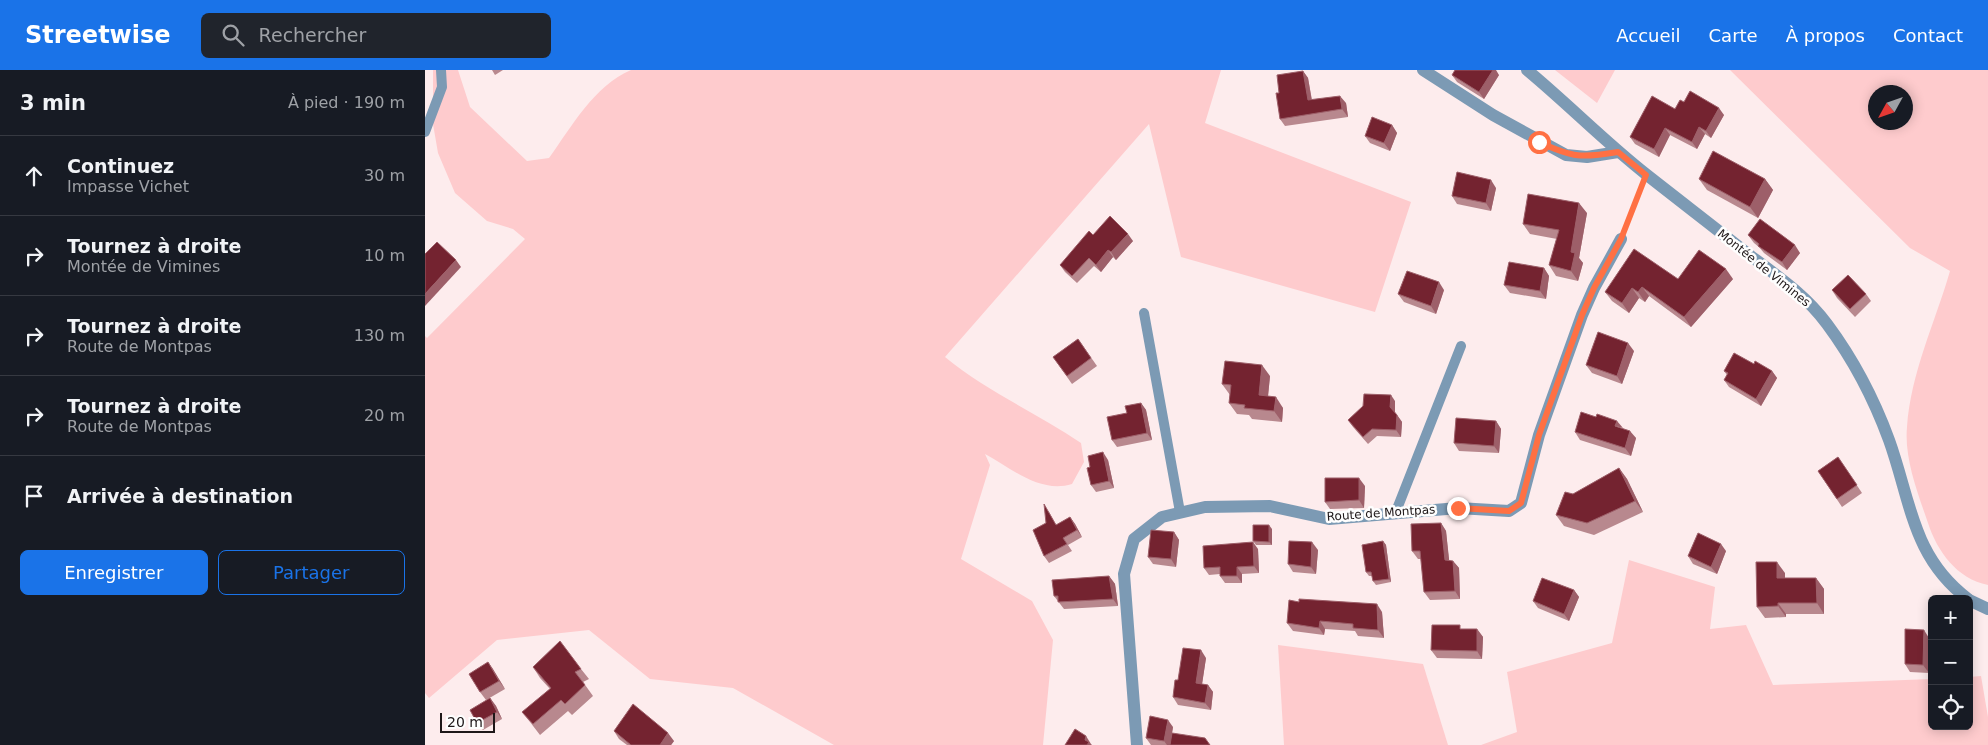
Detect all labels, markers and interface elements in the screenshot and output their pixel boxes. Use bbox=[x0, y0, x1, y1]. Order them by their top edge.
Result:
search box bbox=[201, 13, 551, 58]
text: Streetwise bbox=[25, 21, 171, 49]
icon: search bbox=[219, 21, 247, 49]
text: Rechercher bbox=[259, 24, 366, 46]
text: Accueil bbox=[1616, 25, 1681, 46]
text: Carte bbox=[1709, 25, 1758, 46]
text: À propos bbox=[1786, 25, 1865, 46]
text: Contact bbox=[1893, 25, 1963, 46]
north arrow bbox=[1868, 85, 1913, 130]
text: 3 min bbox=[20, 91, 86, 115]
text: À pied · 190 m bbox=[288, 93, 405, 112]
route start bbox=[1528, 131, 1551, 154]
text: Continuez bbox=[67, 155, 174, 177]
icon: ahead bbox=[20, 162, 48, 190]
text: 30 m bbox=[364, 166, 405, 185]
text: Impasse Vichet bbox=[67, 177, 189, 196]
street label: Montée de Vimines bbox=[1715, 226, 1813, 310]
text: Tournez à droite bbox=[67, 235, 241, 257]
icon: right bbox=[20, 242, 48, 270]
text: 10 m bbox=[364, 246, 405, 265]
text: Montée de Vimines bbox=[67, 257, 220, 276]
text: Tournez à droite bbox=[67, 315, 241, 337]
icon: right bbox=[20, 322, 48, 350]
text: 130 m bbox=[354, 326, 405, 345]
text: Route de Montpas bbox=[67, 337, 212, 356]
text: Tournez à droite bbox=[67, 395, 241, 417]
icon: right bbox=[20, 402, 48, 430]
text: 20 m bbox=[364, 406, 405, 425]
text: Route de Montpas bbox=[67, 417, 212, 436]
icon: arrive bbox=[20, 482, 48, 510]
text: Arrivée à destination bbox=[67, 485, 293, 507]
route end bbox=[1447, 497, 1470, 520]
street label: Route de Montpas bbox=[1326, 502, 1436, 524]
button: Enregistrer bbox=[20, 550, 208, 595]
button: Partager bbox=[218, 550, 405, 595]
map controls bbox=[1928, 595, 1973, 730]
button: + bbox=[1928, 595, 1973, 640]
button: − bbox=[1928, 640, 1973, 685]
button: locate bbox=[1928, 685, 1973, 730]
scale bar bbox=[440, 710, 495, 733]
text: 20 m bbox=[447, 714, 483, 730]

